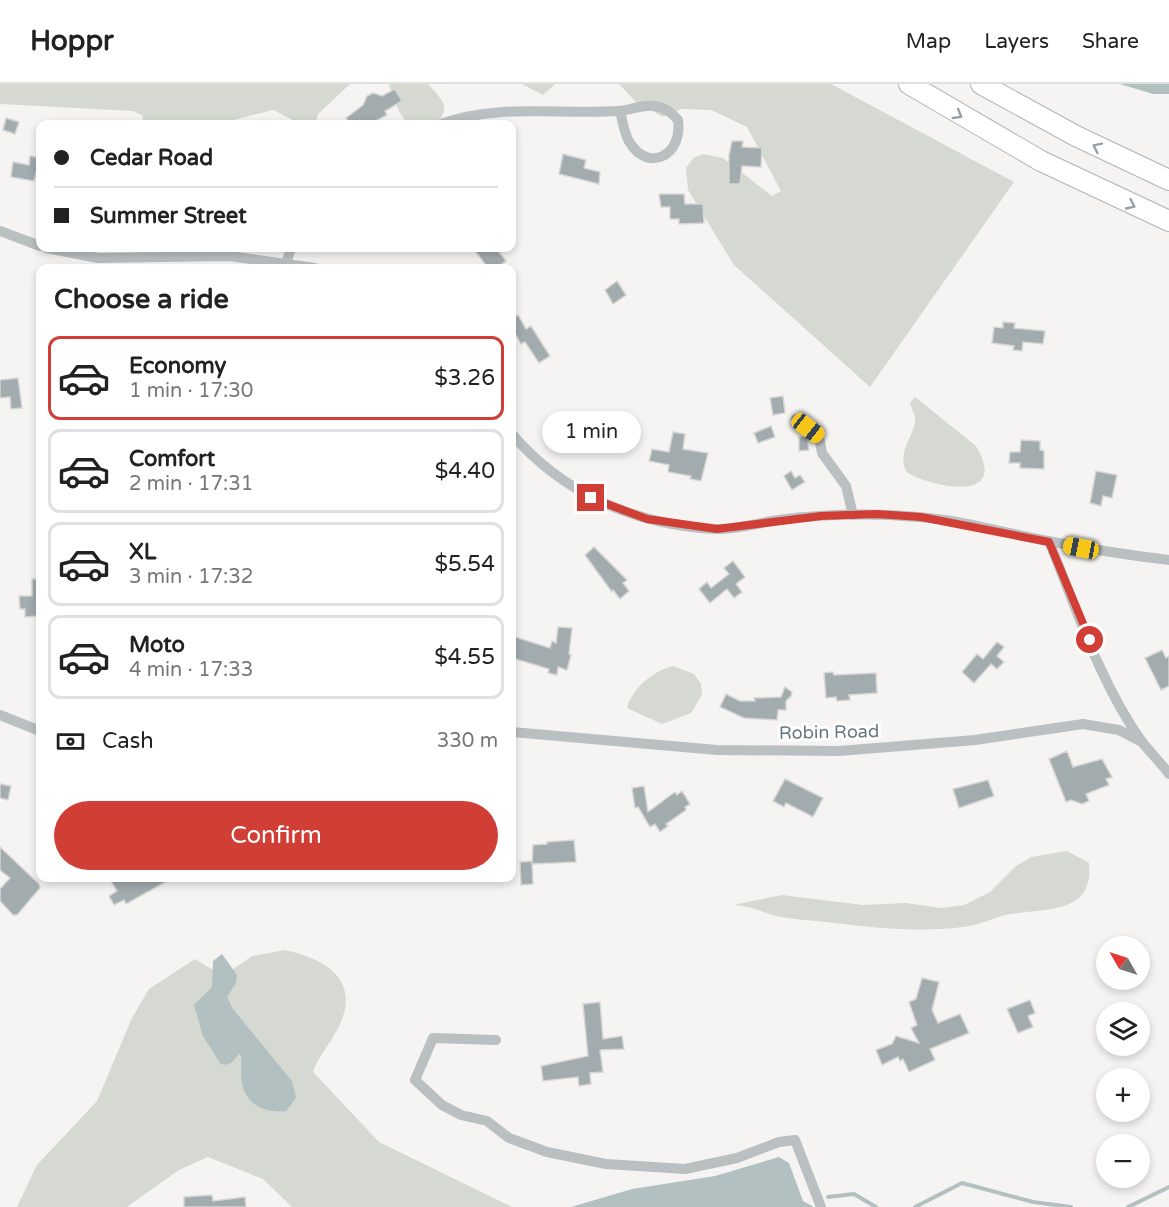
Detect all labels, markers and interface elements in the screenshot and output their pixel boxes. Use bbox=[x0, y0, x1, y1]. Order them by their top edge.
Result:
text: Hoppr bbox=[30, 24, 114, 58]
text: Map bbox=[906, 29, 951, 54]
text: Layers bbox=[984, 29, 1049, 54]
text: Share bbox=[1082, 29, 1139, 54]
one-way arrow bbox=[952, 107, 962, 119]
one-way arrow bbox=[1093, 142, 1104, 154]
text: Cedar Road bbox=[90, 145, 213, 171]
one-way arrow bbox=[1125, 197, 1136, 209]
text: Summer Street bbox=[90, 203, 247, 229]
text: Choose a ride bbox=[54, 283, 229, 316]
icon: car bbox=[57, 351, 111, 405]
text: Economy bbox=[129, 353, 226, 379]
text: $3.26 bbox=[434, 365, 495, 391]
text: 1 min · 17:30 bbox=[129, 379, 253, 403]
car bbox=[788, 410, 828, 446]
callout: 1 min bbox=[542, 411, 640, 453]
text: 1 min bbox=[565, 420, 618, 444]
icon: car bbox=[57, 444, 111, 498]
text: Comfort bbox=[129, 446, 215, 472]
text: $4.40 bbox=[435, 458, 495, 484]
text: 2 min · 17:31 bbox=[129, 472, 253, 496]
route end bbox=[577, 484, 604, 511]
car bbox=[1062, 536, 1100, 560]
icon: car bbox=[57, 537, 111, 591]
text: XL bbox=[129, 539, 156, 565]
text: $5.54 bbox=[434, 551, 495, 577]
text: 3 min · 17:32 bbox=[129, 565, 253, 589]
route start bbox=[1076, 626, 1103, 653]
icon: car bbox=[57, 630, 111, 684]
text: Moto bbox=[129, 632, 185, 658]
text: $4.55 bbox=[434, 644, 495, 670]
text: 4 min · 17:33 bbox=[129, 658, 253, 682]
street label: Robin Road bbox=[779, 720, 879, 744]
icon: cash bbox=[54, 725, 87, 758]
text: Cash bbox=[102, 728, 154, 754]
text: 330 m bbox=[437, 729, 498, 753]
button: Confirm bbox=[54, 801, 498, 870]
north arrow bbox=[1096, 936, 1150, 990]
map controls bbox=[1096, 936, 1150, 1188]
button: layers bbox=[1096, 1002, 1150, 1056]
button: + bbox=[1096, 1068, 1150, 1122]
button: − bbox=[1096, 1134, 1150, 1188]

